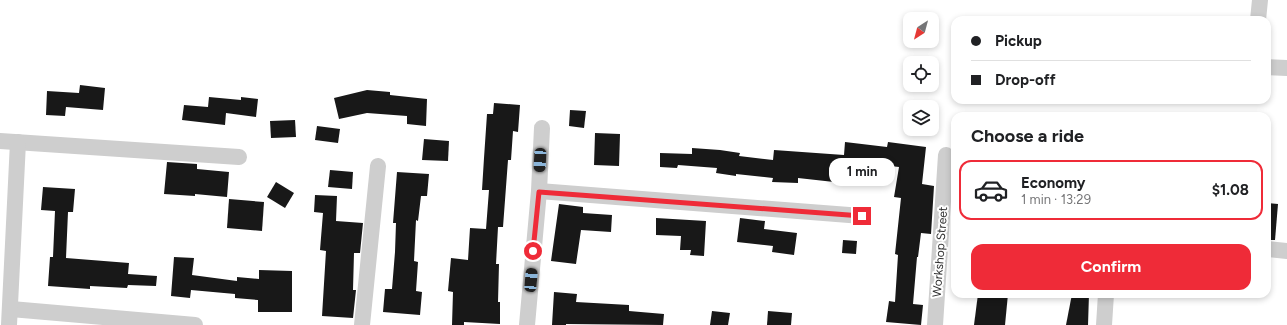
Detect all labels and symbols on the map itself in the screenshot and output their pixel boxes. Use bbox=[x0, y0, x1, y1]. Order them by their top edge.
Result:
north arrow bbox=[903, 12, 939, 48]
car bbox=[533, 148, 547, 172]
callout: 1 min bbox=[829, 158, 895, 186]
street label: Workshop Street bbox=[930, 206, 950, 298]
route end bbox=[853, 207, 871, 225]
route start bbox=[524, 242, 542, 260]
car bbox=[524, 268, 538, 292]

